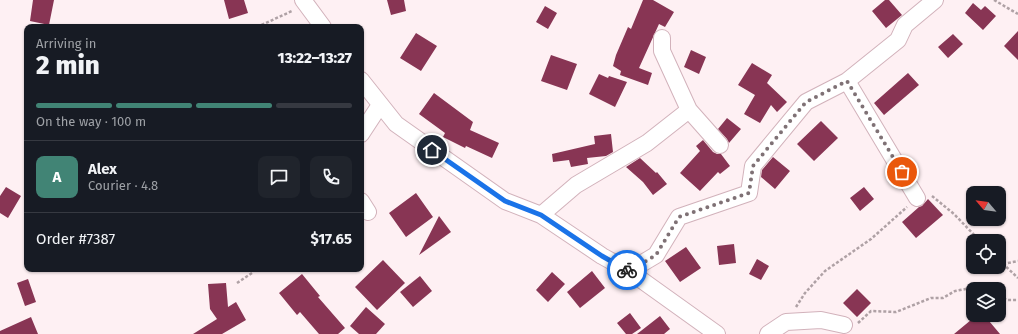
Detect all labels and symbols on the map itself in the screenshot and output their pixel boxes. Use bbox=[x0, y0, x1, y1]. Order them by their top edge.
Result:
pin bbox=[415, 133, 449, 167]
pin bbox=[885, 155, 919, 189]
north arrow bbox=[966, 186, 1006, 226]
courier bbox=[607, 250, 647, 290]

